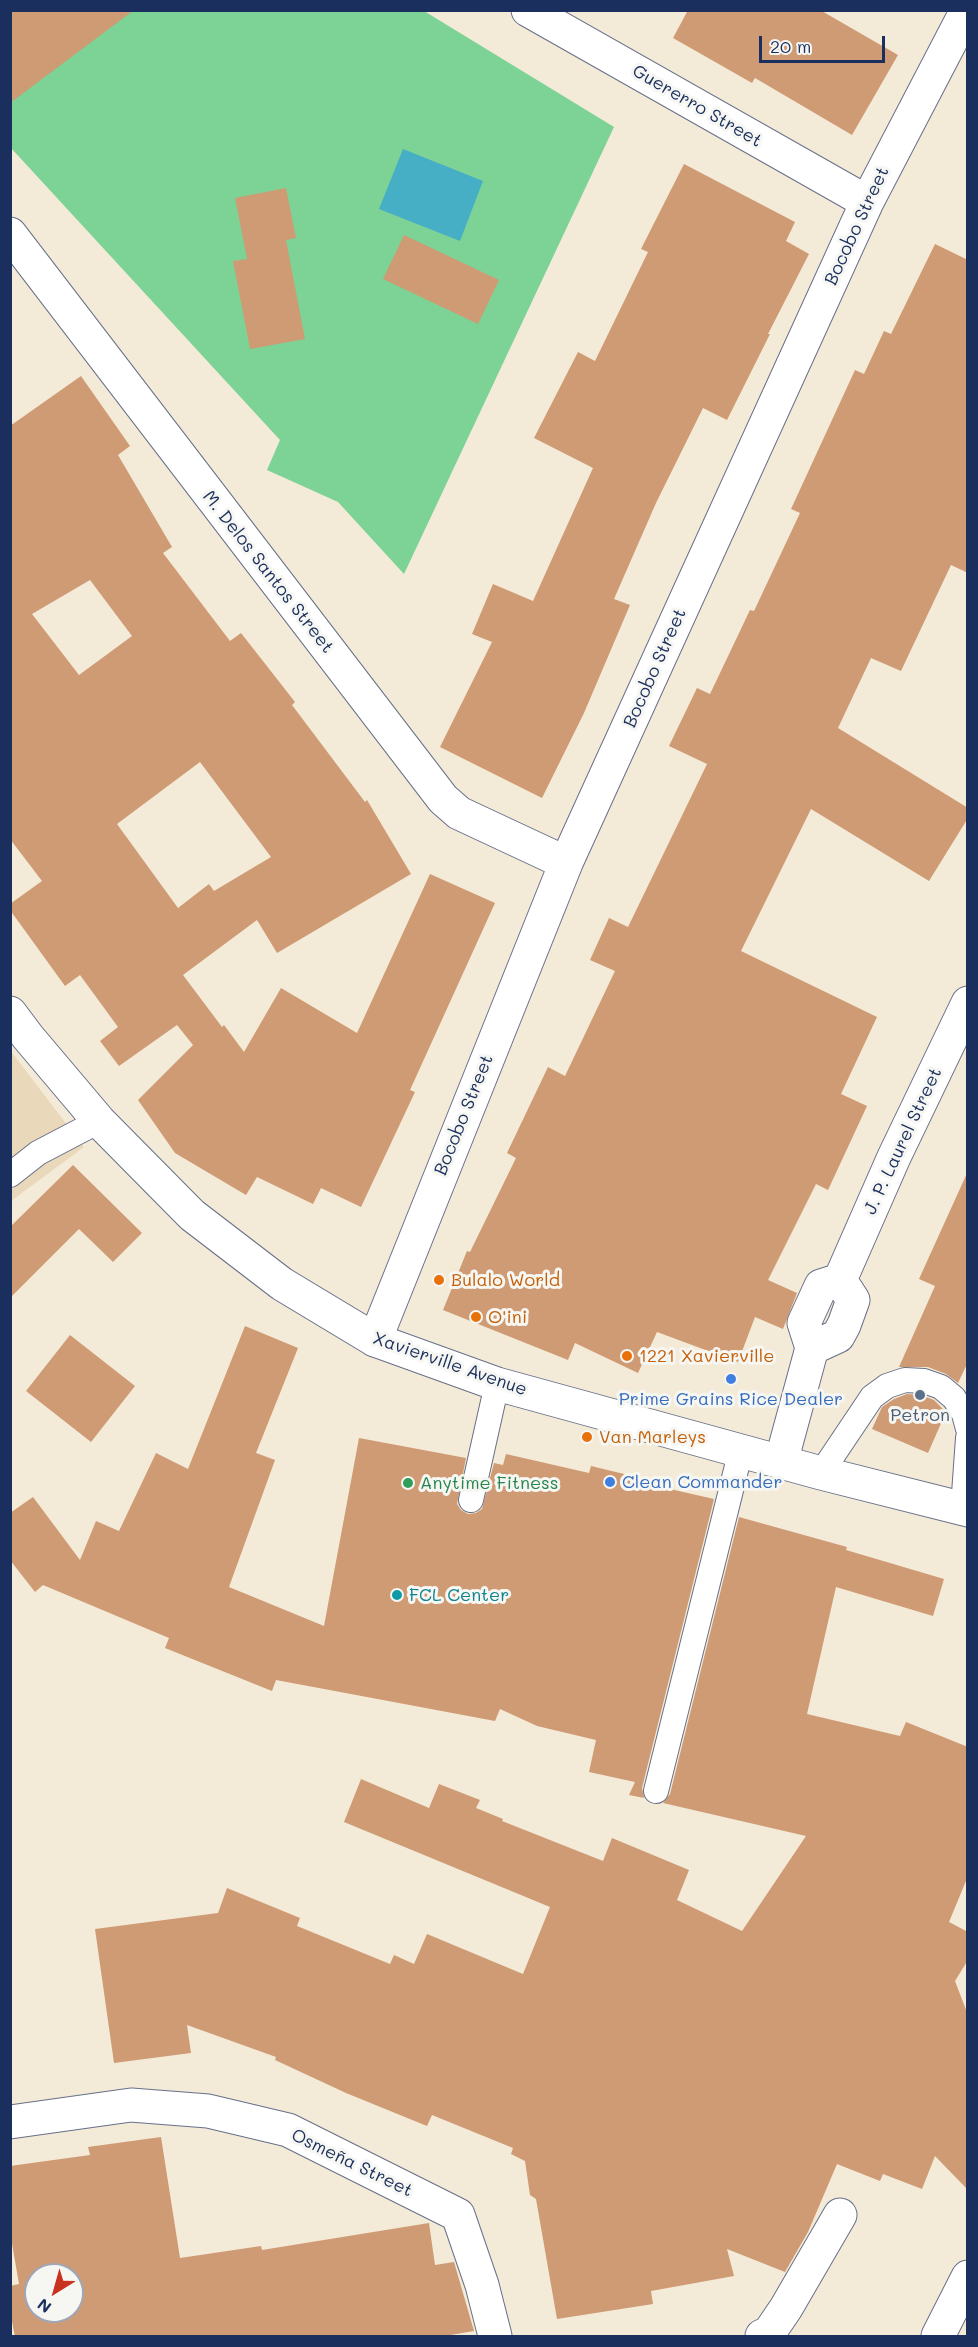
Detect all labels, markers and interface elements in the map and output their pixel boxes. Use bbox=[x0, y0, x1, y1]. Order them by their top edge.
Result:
scale bar bbox=[762, 24, 888, 62]
text: 20 m bbox=[770, 34, 811, 58]
street label: Guererro Street bbox=[628, 60, 766, 152]
street label: Bocobo Street bbox=[820, 163, 894, 289]
street label: M. Delos Santos Street bbox=[198, 486, 338, 658]
street label: Bocobo Street bbox=[619, 605, 691, 731]
street label: Bocobo Street bbox=[430, 1051, 498, 1179]
street label: J. P. Laurel Street bbox=[860, 1064, 946, 1218]
place label: Bulalo World bbox=[451, 1269, 560, 1291]
marker: Bulalo World bbox=[432, 1273, 446, 1287]
place label: O'ini bbox=[488, 1306, 527, 1328]
marker: O'ini bbox=[469, 1310, 483, 1324]
street label: Xavierville Avenue bbox=[370, 1327, 530, 1401]
place label: 1221 Xavierville bbox=[639, 1345, 774, 1367]
marker: 1221 Xavierville bbox=[620, 1349, 634, 1363]
marker: Prime Grains Rice Dealer bbox=[724, 1372, 738, 1386]
place label: Prime Grains Rice Dealer bbox=[619, 1388, 843, 1410]
marker: Petron bbox=[913, 1388, 927, 1402]
place label: Petron bbox=[890, 1404, 950, 1426]
place label: Van Marleys bbox=[599, 1426, 706, 1448]
marker: Van Marleys bbox=[580, 1430, 594, 1444]
place label: Clean Commander bbox=[622, 1471, 782, 1493]
place label: Anytime Fitness bbox=[420, 1472, 559, 1494]
marker: Clean Commander bbox=[603, 1475, 617, 1489]
marker: Anytime Fitness bbox=[401, 1476, 415, 1490]
place label: FCL Center bbox=[409, 1584, 509, 1606]
marker: FCL Center bbox=[390, 1588, 404, 1602]
street label: Osmeña Street bbox=[288, 2124, 416, 2202]
north arrow bbox=[24, 2263, 84, 2323]
text: N bbox=[33, 2294, 55, 2318]

